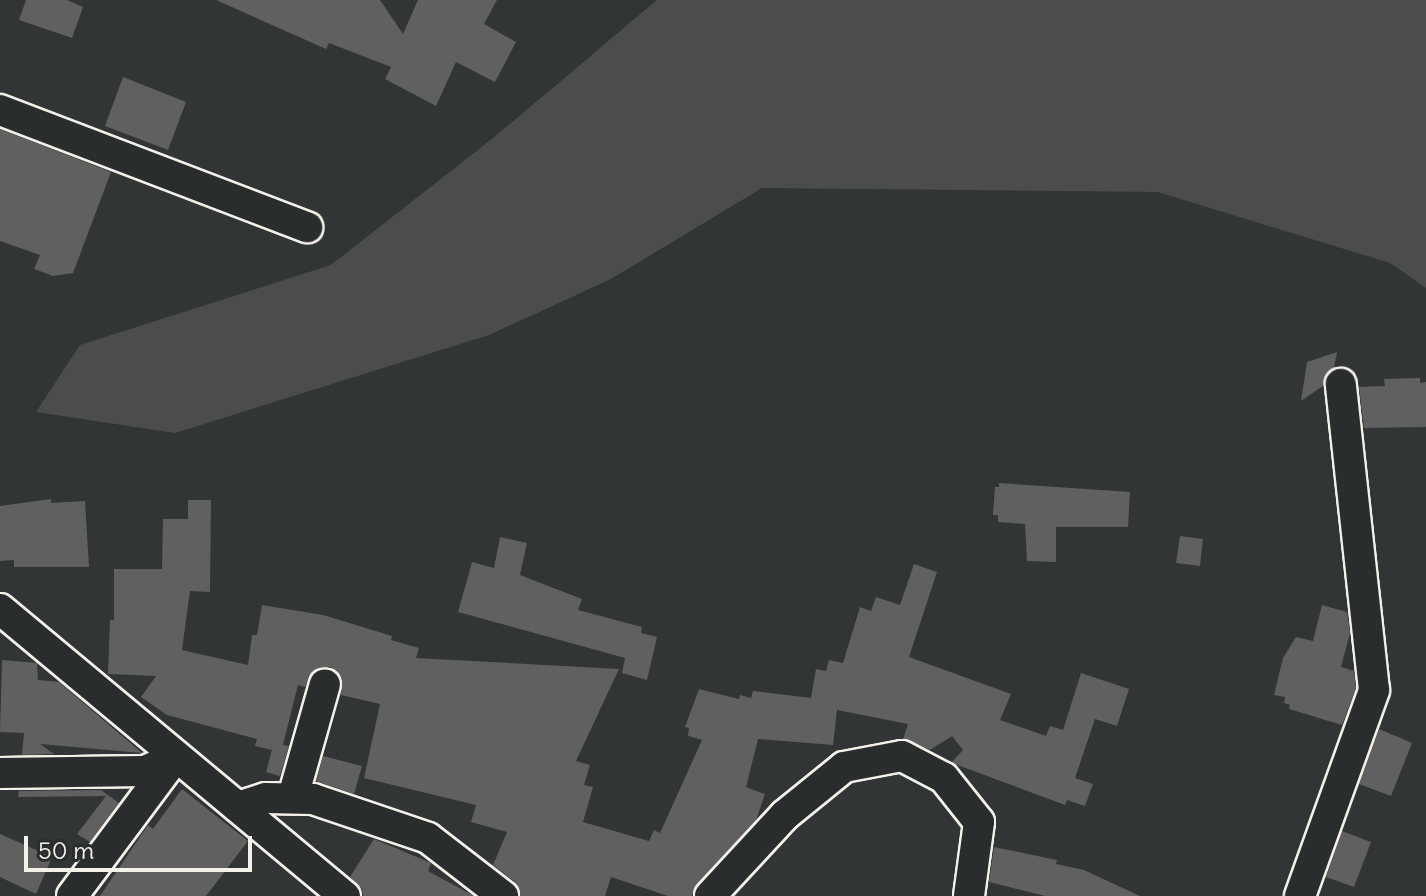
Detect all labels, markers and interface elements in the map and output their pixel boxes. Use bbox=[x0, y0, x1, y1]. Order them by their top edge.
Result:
scale bar bbox=[28, 820, 256, 870]
text: 50 m bbox=[38, 835, 94, 865]

